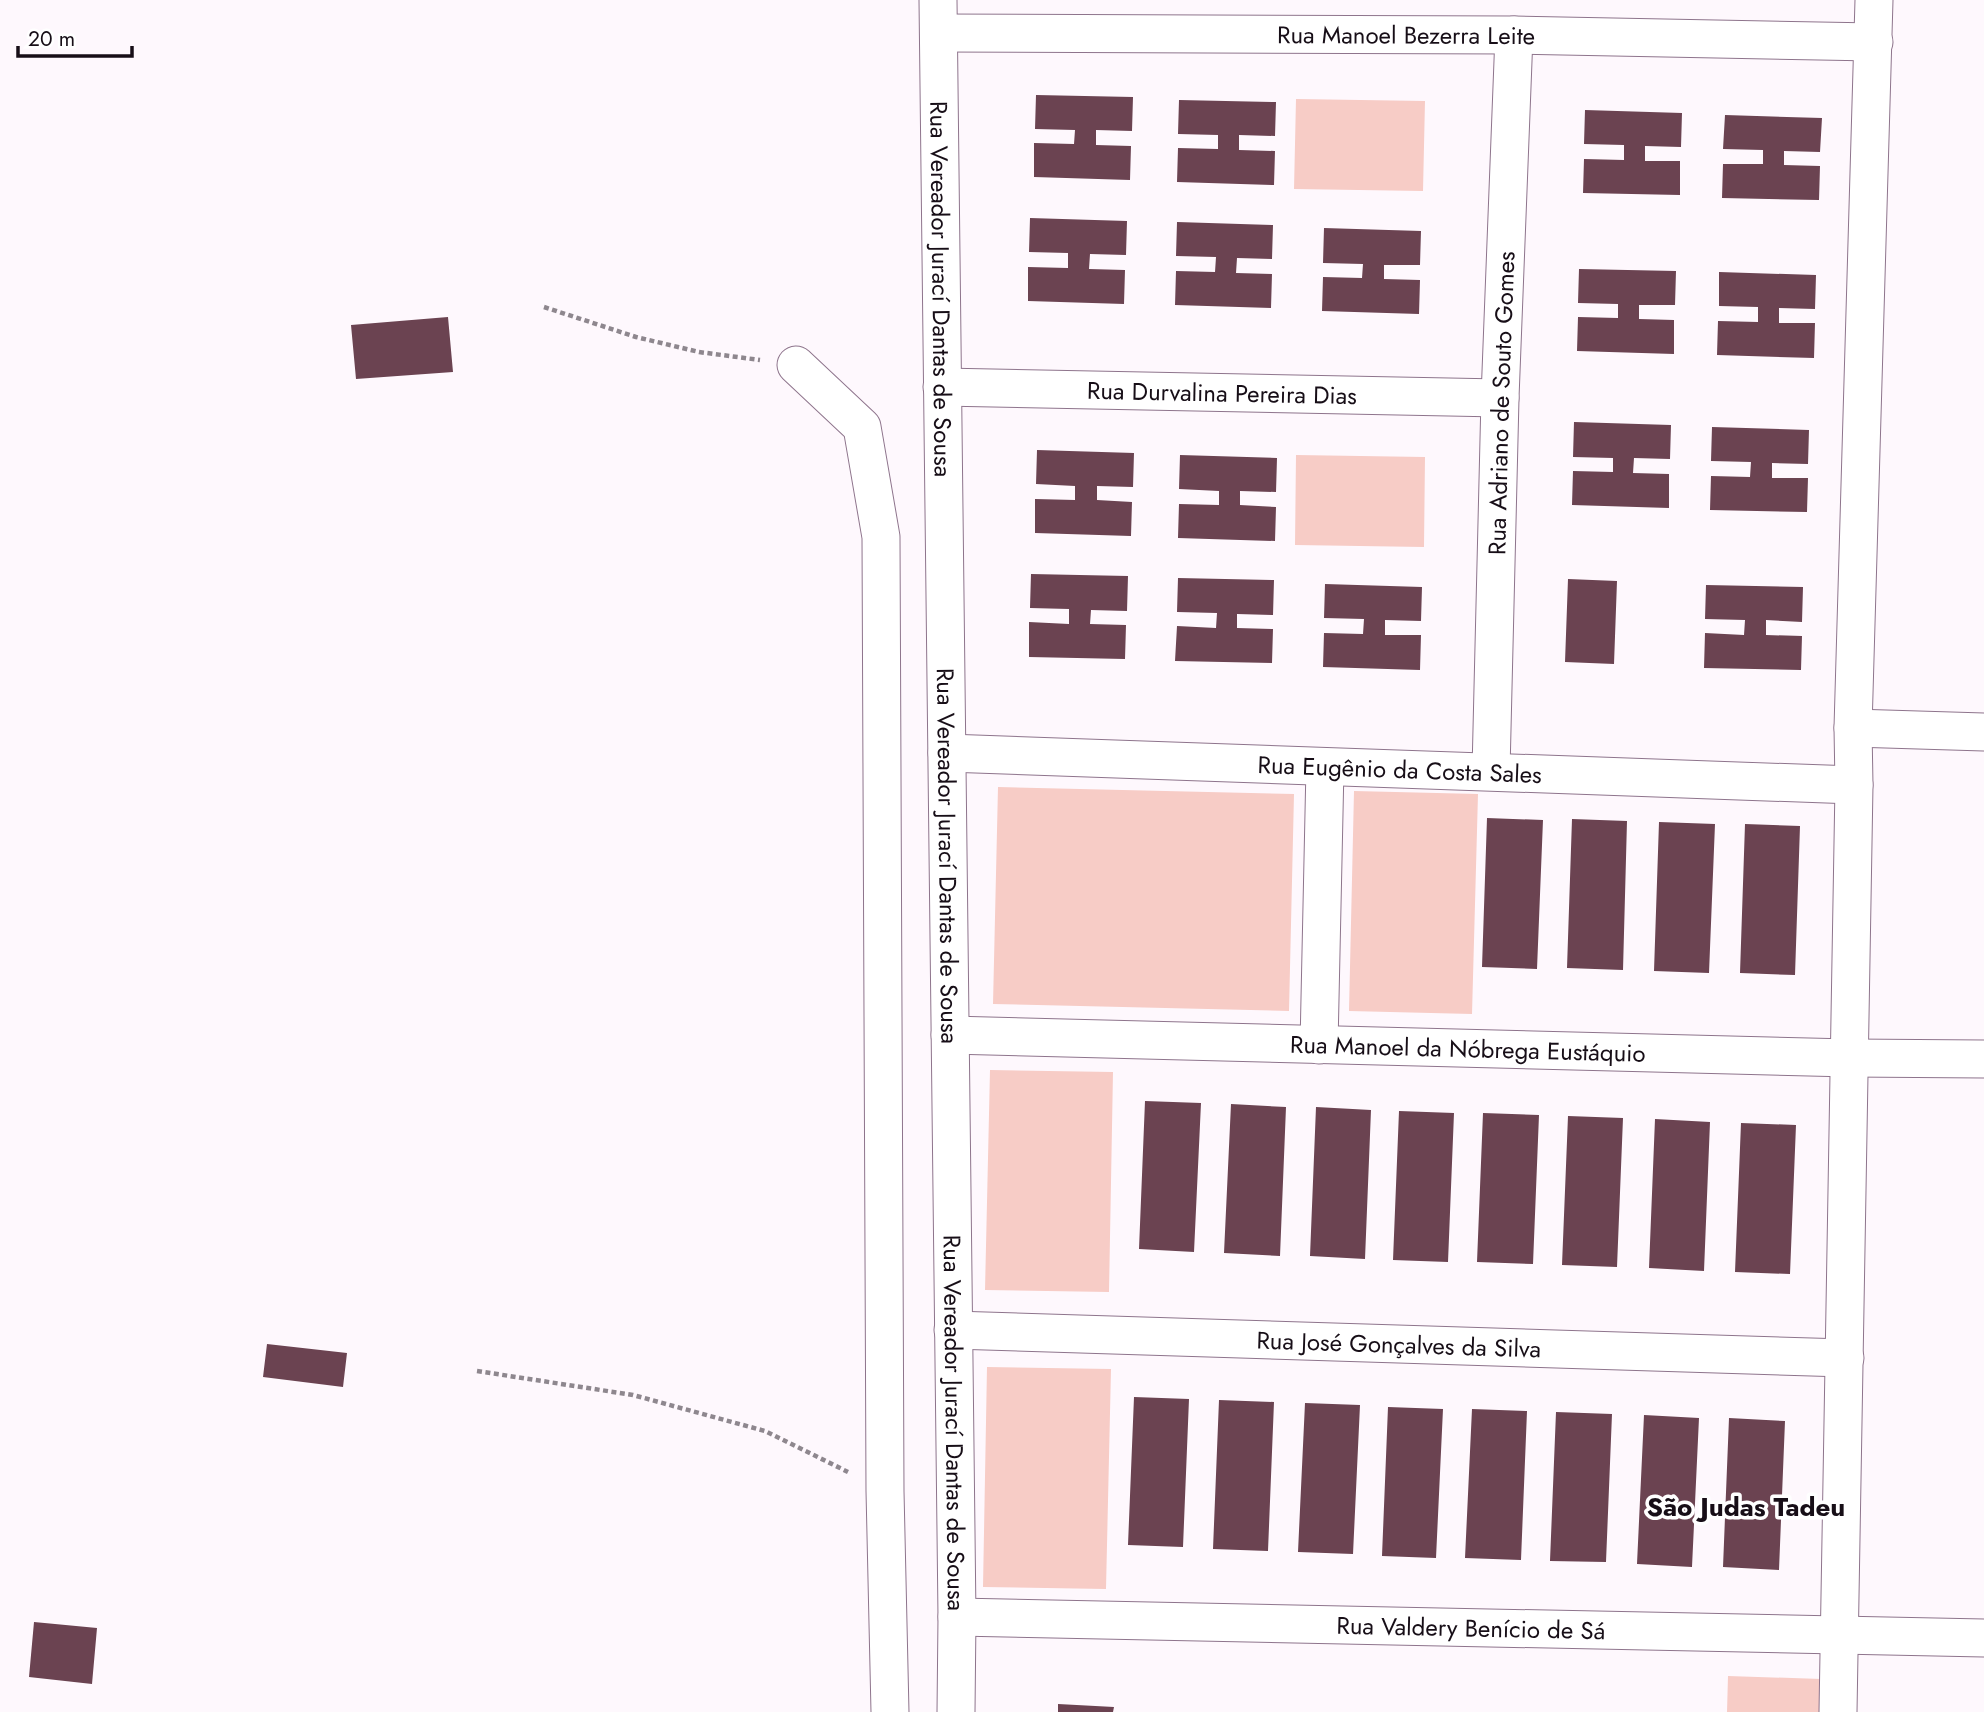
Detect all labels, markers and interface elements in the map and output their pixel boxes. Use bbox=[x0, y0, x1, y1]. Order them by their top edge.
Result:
scale bar bbox=[18, 14, 131, 58]
street label: Rua Manoel Bezerra Leite bbox=[1277, 17, 1535, 53]
text: 20 m bbox=[28, 24, 75, 54]
street label: Rua Vereador Jurací Dantas de Sousa bbox=[922, 101, 961, 477]
street label: Rua Adriano de Souto Gomes bbox=[1479, 251, 1523, 556]
street label: Rua Durvalina Pereira Dias bbox=[1087, 372, 1357, 413]
street label: Rua Vereador Jurací Dantas de Sousa bbox=[928, 668, 968, 1044]
street label: Rua Eugênio da Costa Sales bbox=[1257, 746, 1542, 791]
street label: Rua Manoel da Nóbrega Eustáquio bbox=[1290, 1026, 1646, 1070]
street label: Rua Vereador Jurací Dantas de Sousa bbox=[935, 1235, 974, 1611]
street label: Rua José Gonçalves da Silva bbox=[1256, 1322, 1542, 1366]
district label: São Judas Tadeu bbox=[1647, 1488, 1845, 1526]
street label: Rua Valdery Benício de Sá bbox=[1336, 1607, 1606, 1648]

